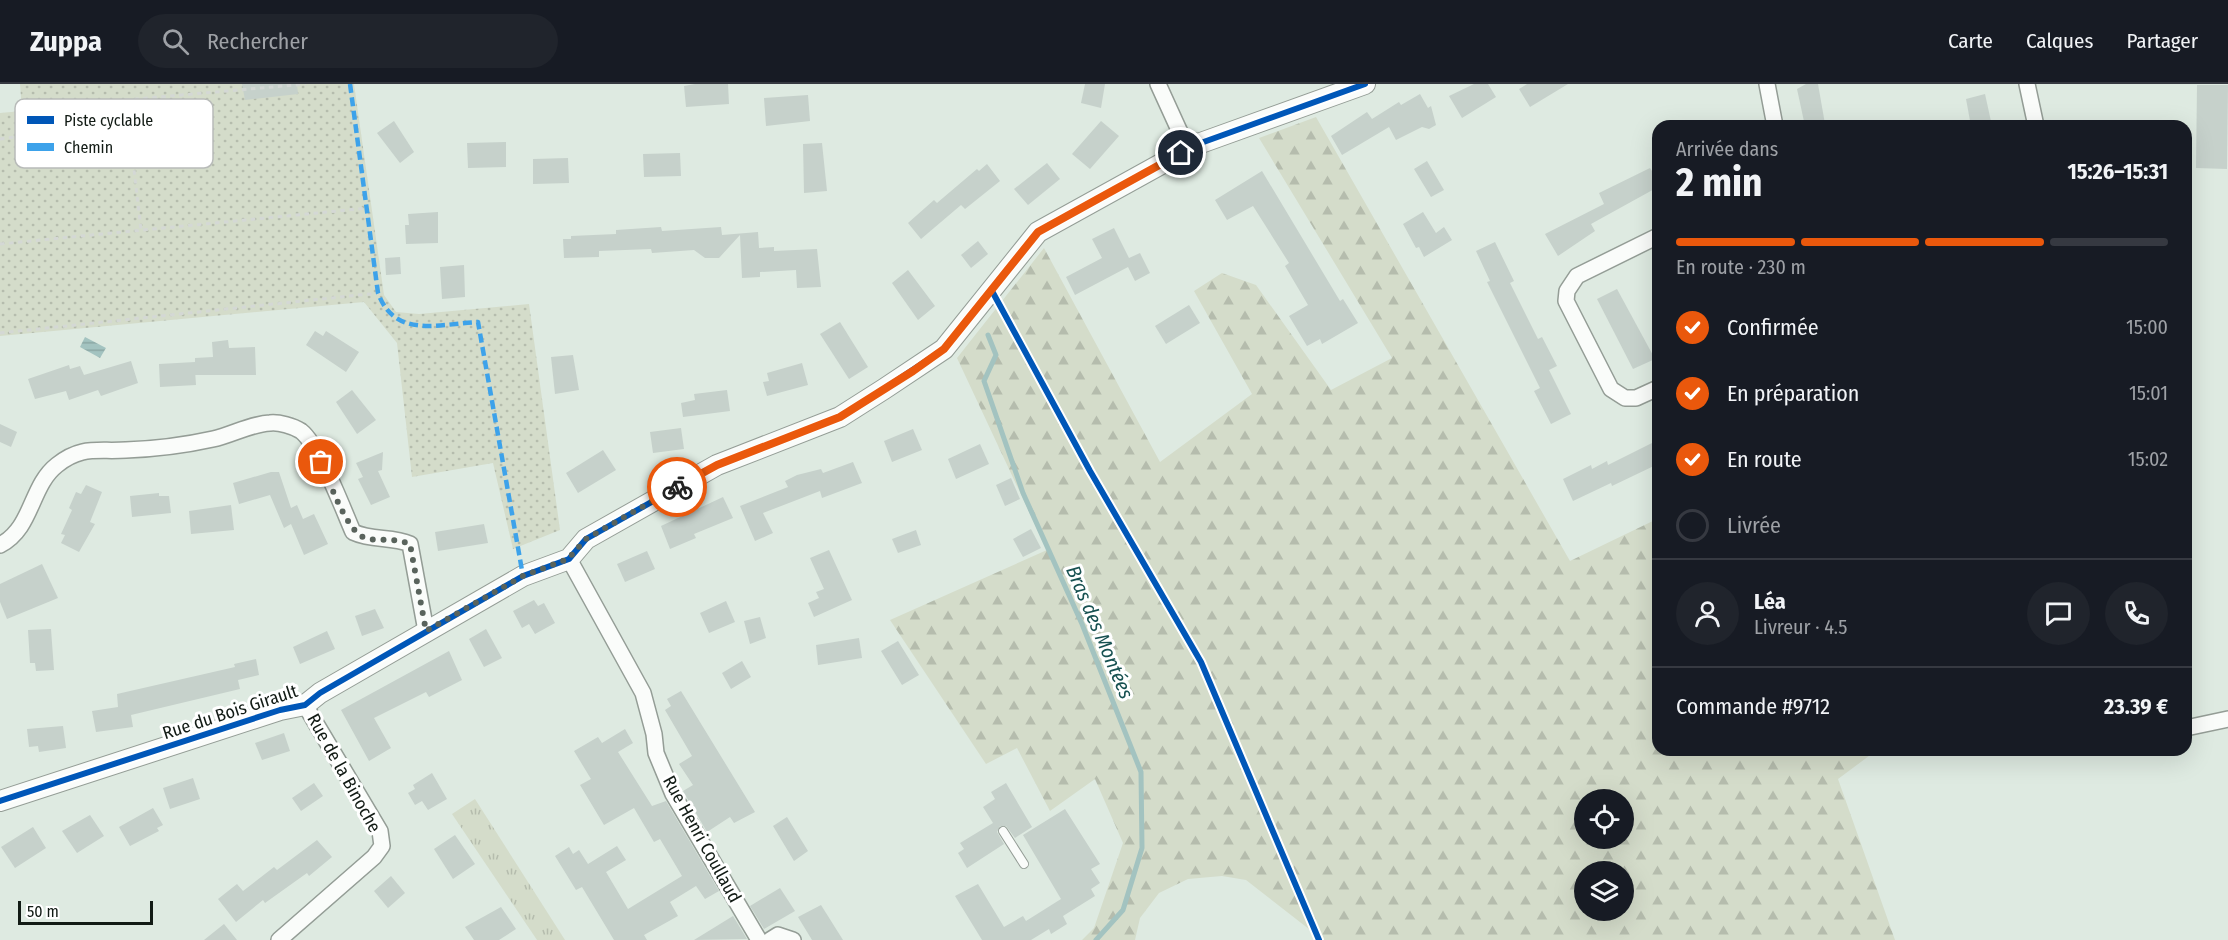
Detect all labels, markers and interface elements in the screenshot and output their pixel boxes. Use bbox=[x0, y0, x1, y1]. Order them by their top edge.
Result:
search box bbox=[138, 14, 558, 68]
text: Zuppa bbox=[30, 25, 102, 58]
icon: search bbox=[159, 25, 192, 58]
text: Rechercher bbox=[207, 28, 308, 55]
text: Carte bbox=[1948, 28, 1993, 54]
text: Calques bbox=[2026, 28, 2093, 54]
text: Partager bbox=[2126, 28, 2198, 54]
legend bbox=[15, 99, 213, 168]
text: Piste cyclable bbox=[64, 111, 153, 130]
pin bbox=[1155, 127, 1206, 178]
icon: home bbox=[1164, 136, 1197, 169]
text: Arrivée dans bbox=[1676, 137, 1778, 161]
text: Chemin bbox=[64, 138, 113, 157]
text: 15:26–15:31 bbox=[2067, 158, 2168, 185]
text: 2 min bbox=[1676, 160, 1762, 206]
text: En route · 230 m bbox=[1676, 255, 1806, 279]
icon: check bbox=[1676, 311, 1709, 344]
text: Confirmée bbox=[1727, 314, 1819, 341]
text: 15:00 bbox=[2126, 315, 2168, 339]
icon: check bbox=[1676, 377, 1709, 410]
text: En préparation bbox=[1727, 380, 1859, 407]
text: 15:01 bbox=[2129, 381, 2168, 405]
pin bbox=[295, 436, 346, 487]
icon: check bbox=[1676, 443, 1709, 476]
icon: bag bbox=[304, 445, 337, 478]
text: En route bbox=[1727, 446, 1802, 473]
text: 15:02 bbox=[2128, 447, 2168, 471]
courier bbox=[647, 457, 707, 517]
icon: bike bbox=[661, 471, 694, 504]
text: Livrée bbox=[1727, 512, 1781, 539]
water label: Bras des Montées bbox=[1061, 562, 1139, 703]
button: person bbox=[1676, 582, 1739, 645]
button: chat bbox=[2027, 582, 2090, 645]
button: phone bbox=[2105, 582, 2168, 645]
text: Léa bbox=[1754, 588, 1786, 615]
text: Livreur · 4.5 bbox=[1754, 615, 1847, 639]
street label: Rue du Bois Girault bbox=[160, 680, 300, 744]
text: Commande #9712 bbox=[1676, 693, 1830, 720]
text: 23.39 € bbox=[2104, 693, 2168, 720]
street label: Rue de la Binoche bbox=[302, 710, 386, 836]
street label: Rue Henri Coullaud bbox=[658, 772, 746, 906]
map controls bbox=[1574, 789, 1634, 921]
button: locate bbox=[1574, 789, 1634, 849]
button: layers bbox=[1574, 861, 1634, 921]
scale bar bbox=[18, 898, 153, 926]
text: 50 m bbox=[27, 902, 59, 921]

